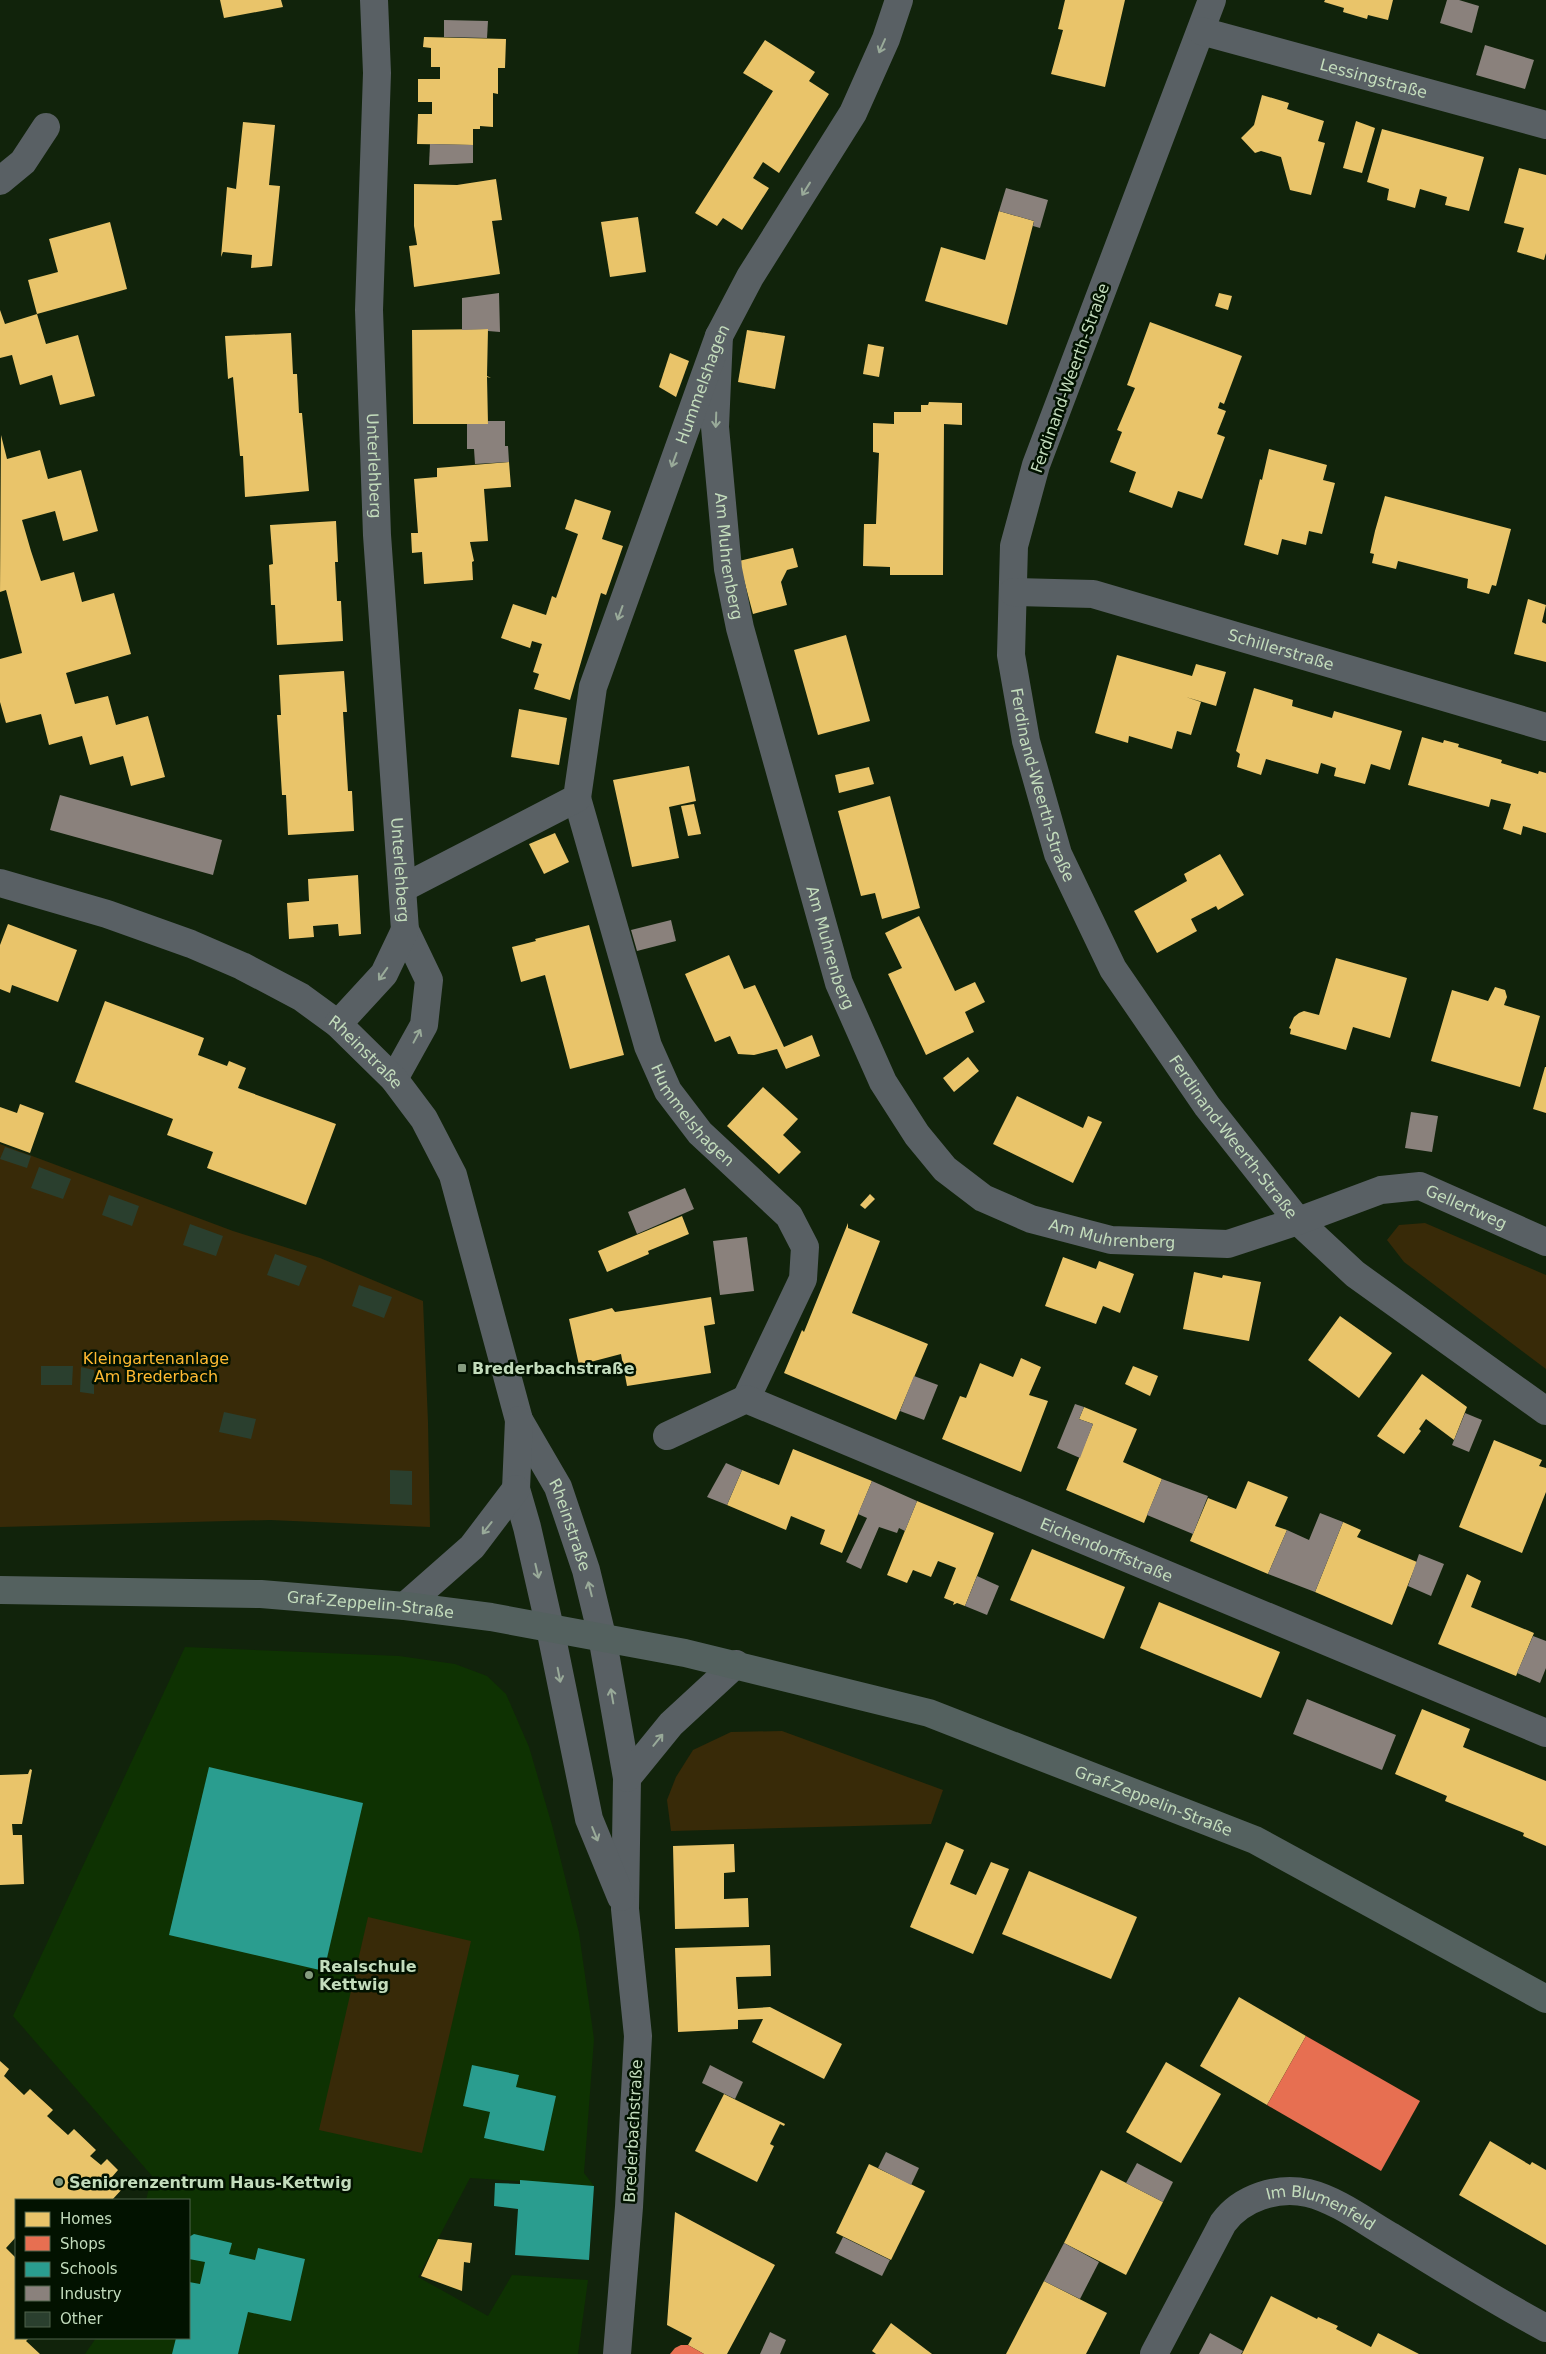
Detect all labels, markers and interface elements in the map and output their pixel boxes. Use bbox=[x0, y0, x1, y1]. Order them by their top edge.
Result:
one-way arrow bbox=[877, 38, 887, 53]
street label: Lessingstraße bbox=[1318, 54, 1430, 102]
one-way arrow bbox=[800, 181, 810, 195]
street label: Ferdinand-Weerth-Straße bbox=[1027, 281, 1113, 475]
street label: Hummelshagen bbox=[672, 321, 733, 447]
one-way arrow bbox=[711, 411, 720, 427]
street label: Unterlehberg bbox=[363, 413, 386, 519]
one-way arrow bbox=[669, 451, 678, 467]
street label: Am Muhrenberg bbox=[712, 492, 748, 621]
one-way arrow bbox=[615, 604, 624, 620]
street label: Schillerstraße bbox=[1226, 625, 1336, 674]
street label: Ferdinand-Weerth-Straße bbox=[1007, 686, 1079, 885]
street label: Unterlehberg bbox=[388, 817, 414, 923]
street label: Am Muhrenberg bbox=[803, 884, 859, 1012]
one-way arrow bbox=[378, 967, 388, 981]
street label: Rheinstraße bbox=[325, 1011, 407, 1092]
one-way arrow bbox=[413, 1030, 423, 1044]
street label: Ferdinand-Weerth-Straße bbox=[1165, 1051, 1302, 1222]
street label: Hummelshagen bbox=[647, 1060, 739, 1170]
street label: Gellertweg bbox=[1423, 1180, 1510, 1233]
street label: Am Muhrenberg bbox=[1047, 1215, 1176, 1252]
park label: Kleingartenanlage Am Brederbach bbox=[83, 1349, 229, 1386]
place label: Brederbachstraße bbox=[472, 1359, 635, 1378]
marker: Brederbachstraße bbox=[456, 1362, 468, 1374]
street label: Rheinstraße bbox=[545, 1475, 595, 1573]
street label: Eichendorffstraße bbox=[1037, 1513, 1176, 1586]
one-way arrow bbox=[481, 1521, 492, 1534]
one-way arrow bbox=[533, 1562, 542, 1578]
one-way arrow bbox=[585, 1581, 595, 1597]
street label: Graf-Zeppelin-Straße bbox=[286, 1587, 455, 1622]
one-way arrow bbox=[555, 1667, 564, 1683]
one-way arrow bbox=[607, 1688, 617, 1704]
one-way arrow bbox=[652, 1734, 663, 1747]
street label: Graf-Zeppelin-Straße bbox=[1072, 1761, 1235, 1840]
one-way arrow bbox=[591, 1825, 600, 1841]
place label: Realschule Kettwig bbox=[319, 1957, 417, 1994]
marker: Realschule Kettwig bbox=[303, 1969, 315, 1981]
street label: Brederbachstraße bbox=[620, 2059, 646, 2203]
place label: Seniorenzentrum Haus-Kettwig bbox=[69, 2173, 352, 2192]
marker: Seniorenzentrum Haus-Kettwig bbox=[53, 2176, 65, 2188]
street label: Im Blumenfeld bbox=[1264, 2181, 1379, 2234]
legend bbox=[15, 2199, 190, 2339]
text: Homes bbox=[60, 2210, 112, 2228]
text: Shops bbox=[60, 2235, 106, 2253]
text: Schools bbox=[60, 2260, 118, 2278]
text: Industry bbox=[60, 2285, 122, 2303]
text: Other bbox=[60, 2310, 103, 2328]

